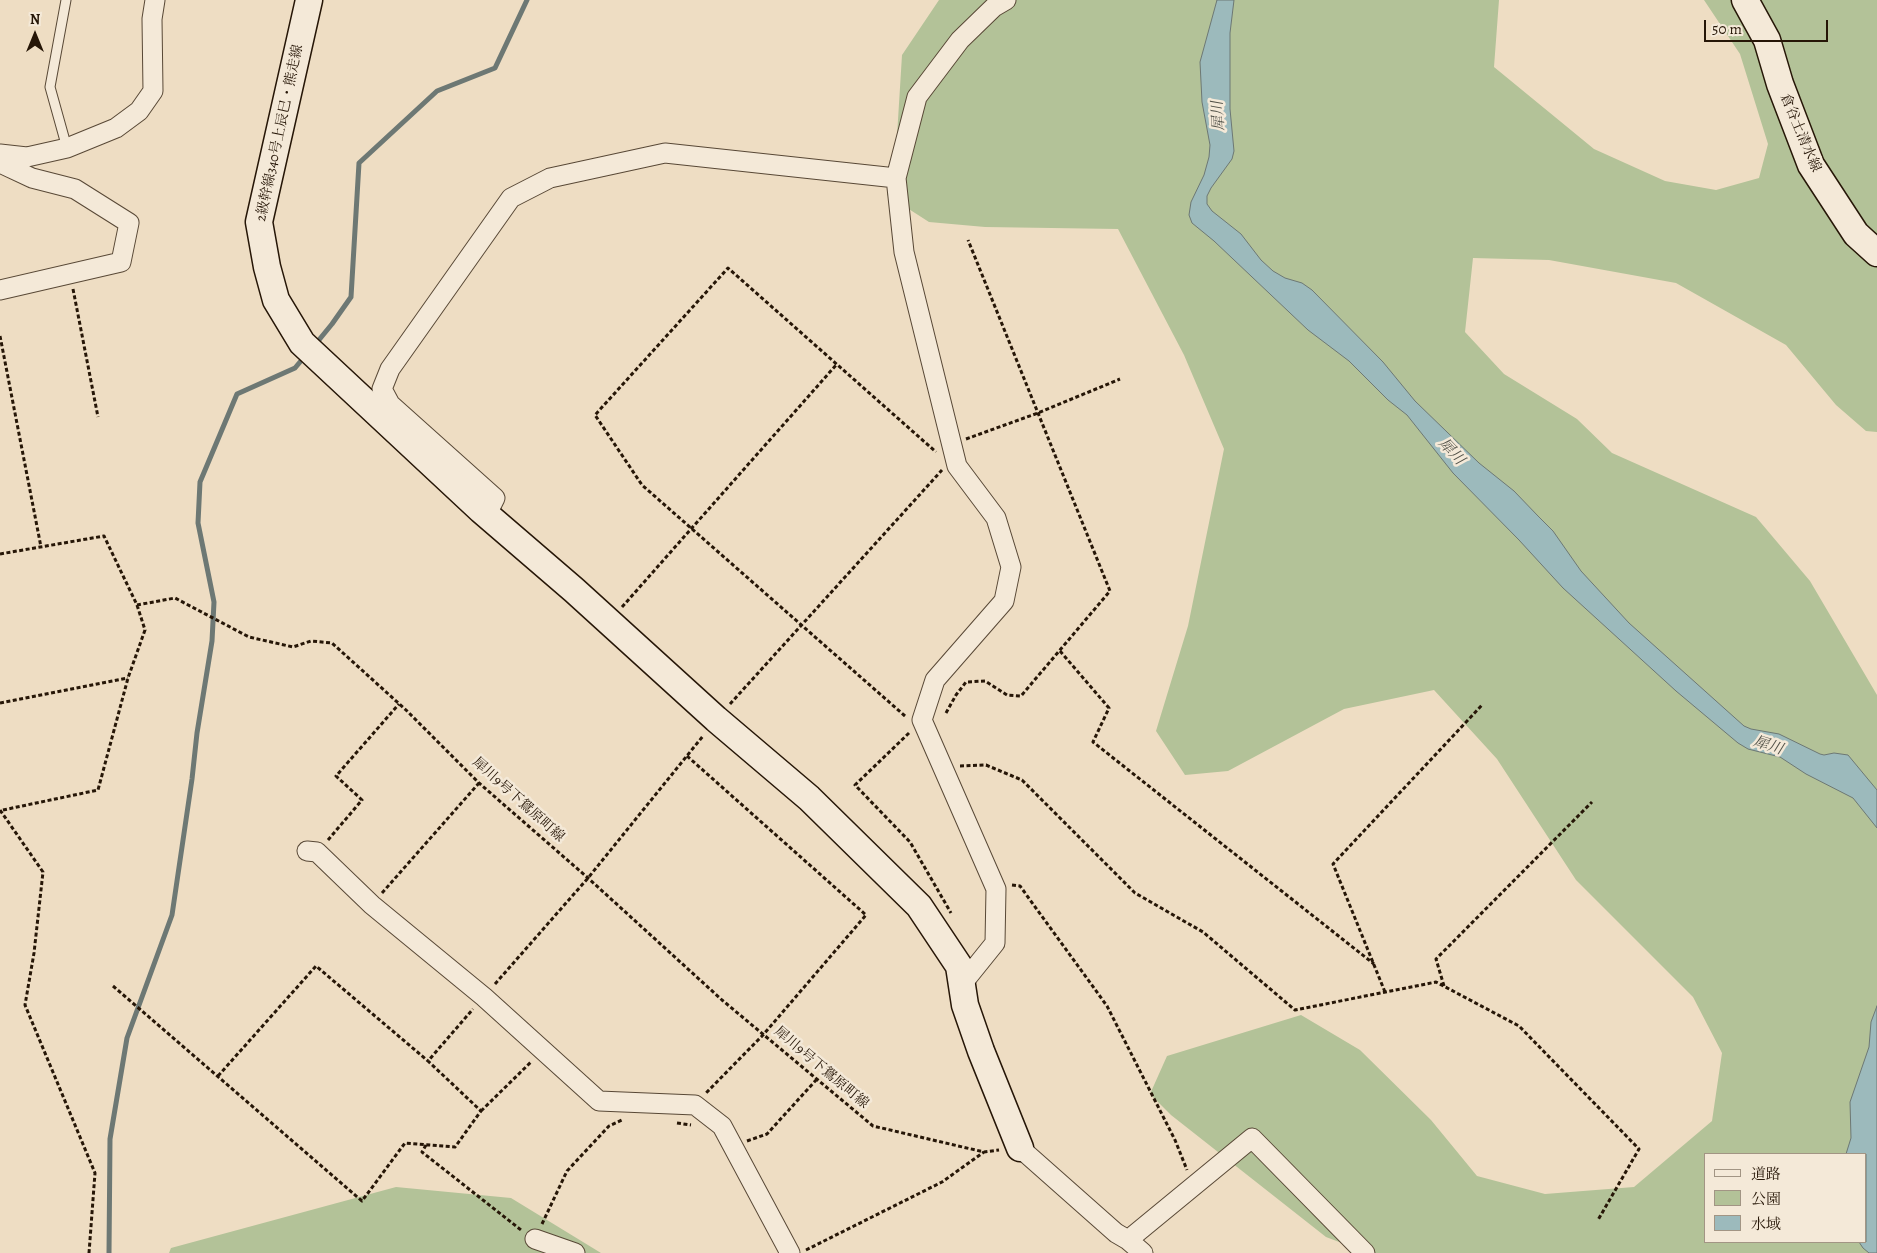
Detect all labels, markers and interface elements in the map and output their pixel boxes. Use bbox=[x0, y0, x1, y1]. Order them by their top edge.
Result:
north arrow bbox=[10, 10, 60, 60]
text: N bbox=[30, 10, 40, 29]
scale bar bbox=[1707, 10, 1831, 42]
text: 50 m bbox=[1712, 19, 1742, 39]
street label: 2級幹線340号上辰巳・熊走線 bbox=[253, 43, 307, 223]
street label: 倉谷土清水線 bbox=[1776, 91, 1824, 175]
water label: 犀川 bbox=[1209, 100, 1229, 132]
water label: 犀川 bbox=[1434, 435, 1468, 469]
water label: 犀川 bbox=[1751, 733, 1785, 759]
street label: 犀川9号下鴛原町線 bbox=[468, 754, 568, 846]
street label: 犀川9号下鴛原町線 bbox=[770, 1024, 872, 1112]
legend bbox=[1704, 1153, 1867, 1243]
text: 道路 bbox=[1751, 1164, 1781, 1184]
text: 公園 bbox=[1751, 1189, 1781, 1209]
text: 水域 bbox=[1751, 1214, 1781, 1234]

